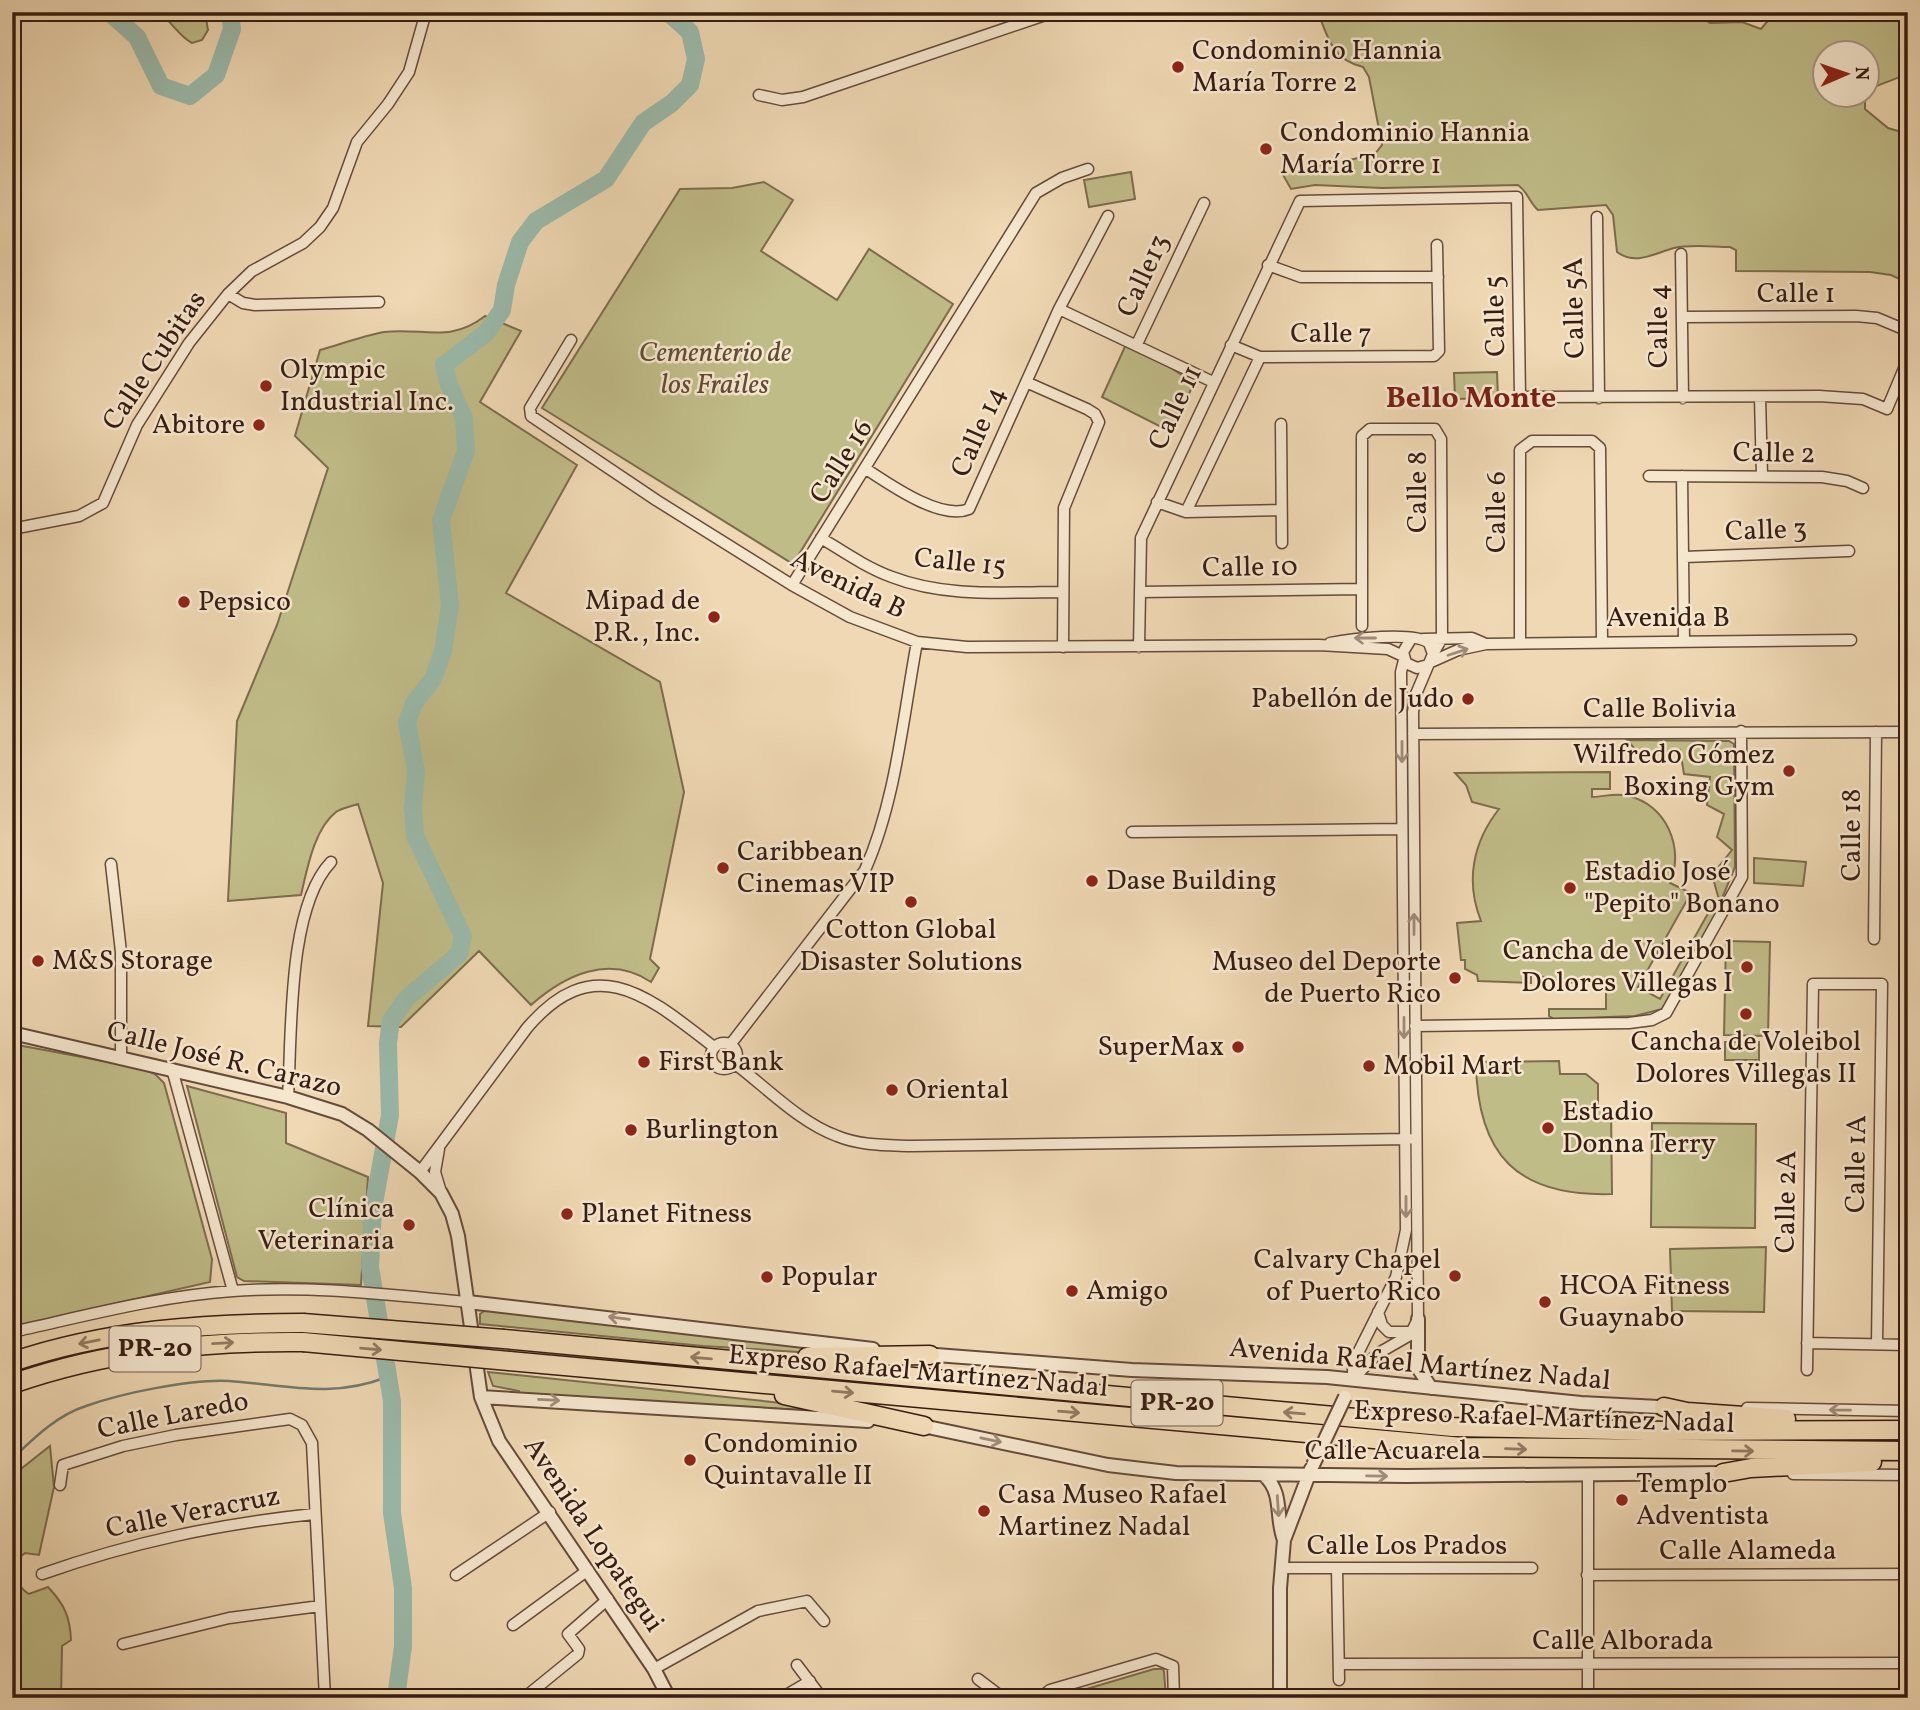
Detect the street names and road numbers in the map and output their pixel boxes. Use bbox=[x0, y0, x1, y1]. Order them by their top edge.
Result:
street label: Calle13 bbox=[1108, 228, 1180, 324]
street label: Calle 5A bbox=[1555, 257, 1595, 359]
street label: Calle 5 bbox=[1476, 275, 1516, 357]
street label: Calle 1 bbox=[1757, 275, 1835, 314]
street label: Calle Cubitas bbox=[94, 283, 216, 439]
street label: Calle 4 bbox=[1640, 284, 1679, 368]
street label: Calle 7 bbox=[1290, 315, 1372, 354]
street label: Calle 11 bbox=[1139, 359, 1213, 457]
street label: Calle 14 bbox=[942, 380, 1016, 484]
street label: Calle 16 bbox=[801, 412, 883, 512]
street label: Calle 2 bbox=[1732, 434, 1816, 474]
street label: Calle 8 bbox=[1399, 451, 1438, 533]
street label: Calle 6 bbox=[1478, 471, 1517, 553]
street label: Calle 3 bbox=[1724, 510, 1808, 552]
street label: Calle 15 bbox=[912, 539, 1008, 587]
street label: Avenida B bbox=[784, 540, 912, 630]
street label: Calle 10 bbox=[1202, 548, 1298, 588]
street label: Avenida B bbox=[1606, 599, 1730, 638]
street label: Calle Bolivia bbox=[1583, 690, 1737, 729]
street label: Calle 18 bbox=[1833, 789, 1872, 881]
street label: Calle José R. Carazo bbox=[102, 1012, 346, 1108]
street label: Calle 1A bbox=[1837, 1114, 1877, 1214]
street label: Calle 2A bbox=[1767, 1150, 1807, 1254]
road number: PR-20 bbox=[110, 1326, 200, 1372]
street label: Avenida Rafael Martínez Nadal bbox=[1228, 1329, 1612, 1401]
street label: Expreso Rafael Martínez Nadal bbox=[726, 1336, 1110, 1408]
road number: PR-20 bbox=[1132, 1380, 1222, 1426]
street label: Calle Laredo bbox=[94, 1382, 252, 1450]
street label: Expreso Rafael Martínez Nadal bbox=[1353, 1392, 1735, 1444]
street label: Avenida Lopategui bbox=[513, 1430, 673, 1640]
street label: Calle Acuarela bbox=[1305, 1432, 1481, 1471]
street label: Calle Veracruz bbox=[103, 1477, 283, 1549]
street label: Calle Los Prados bbox=[1307, 1527, 1507, 1566]
street label: Calle Alameda bbox=[1659, 1532, 1837, 1571]
street label: Calle Alborada bbox=[1532, 1622, 1714, 1661]

